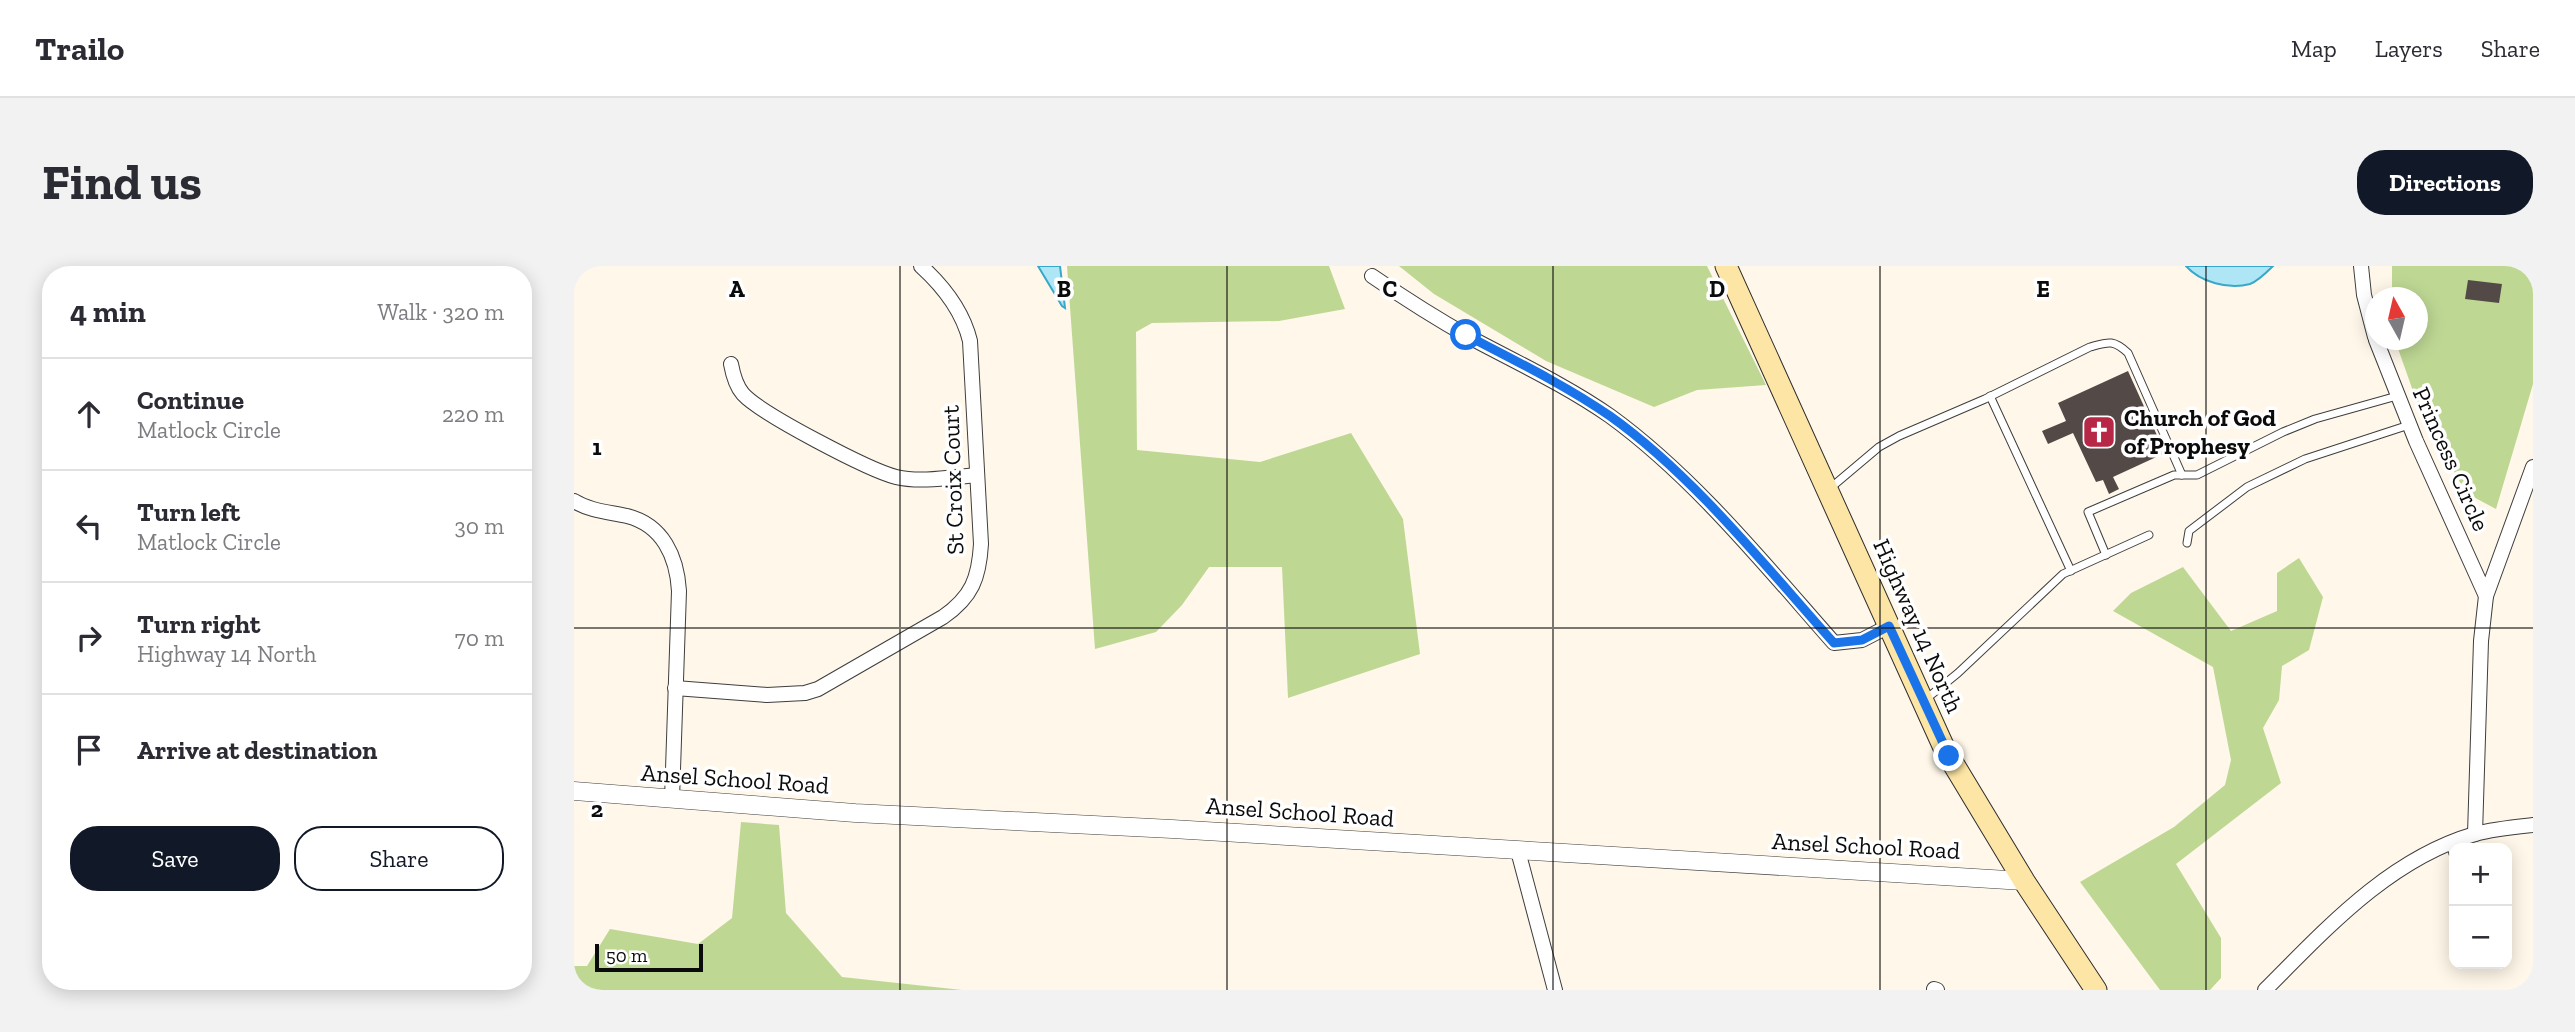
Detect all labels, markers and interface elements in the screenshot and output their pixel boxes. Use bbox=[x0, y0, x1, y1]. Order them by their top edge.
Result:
text: Trailo bbox=[35, 29, 124, 68]
text: Map bbox=[2291, 34, 2337, 63]
text: Layers bbox=[2375, 34, 2443, 63]
text: Share bbox=[2481, 34, 2540, 63]
button: Directions bbox=[2357, 150, 2533, 215]
text: Find us bbox=[42, 153, 202, 212]
text: A bbox=[729, 275, 745, 303]
text: B bbox=[1057, 275, 1071, 303]
text: C bbox=[1383, 275, 1397, 303]
text: D bbox=[1709, 275, 1725, 303]
text: E bbox=[2036, 275, 2050, 303]
north arrow bbox=[2365, 287, 2428, 350]
text: 4 min bbox=[70, 294, 146, 330]
text: Walk · 320 m bbox=[377, 298, 504, 326]
route start bbox=[1450, 319, 1481, 350]
street label: Princess Circle bbox=[2407, 382, 2496, 535]
text: Continue bbox=[137, 384, 244, 416]
icon: ahead bbox=[70, 395, 108, 433]
text: 220 m bbox=[442, 400, 504, 428]
place label: Church of God of Prophesy bbox=[2124, 403, 2276, 460]
street label: St Croix Court bbox=[935, 405, 970, 555]
church icon: Church of God of Prophesy bbox=[2080, 413, 2118, 451]
text: Matlock Circle bbox=[137, 416, 281, 444]
text: 1 bbox=[592, 433, 602, 461]
text: Turn left bbox=[137, 496, 240, 528]
icon: left bbox=[70, 507, 108, 545]
text: 30 m bbox=[454, 512, 504, 540]
text: Matlock Circle bbox=[137, 528, 281, 556]
street label: Highway 14 North bbox=[1867, 534, 1970, 718]
text: Turn right bbox=[137, 608, 260, 640]
icon: right bbox=[70, 619, 108, 657]
text: 70 m bbox=[455, 624, 504, 652]
text: Highway 14 North bbox=[137, 640, 316, 668]
icon: arrive bbox=[70, 731, 108, 769]
text: Arrive at destination bbox=[137, 734, 377, 766]
route end bbox=[1933, 740, 1964, 771]
street label: Ansel School Road bbox=[640, 757, 830, 800]
street label: Ansel School Road bbox=[1205, 790, 1395, 833]
text: 2 bbox=[591, 795, 603, 823]
button: Save bbox=[70, 826, 280, 891]
button: Share bbox=[294, 826, 504, 891]
street label: Ansel School Road bbox=[1771, 826, 1961, 865]
map controls bbox=[2449, 843, 2512, 969]
button: + bbox=[2449, 843, 2512, 906]
button: − bbox=[2449, 906, 2512, 969]
scale bar bbox=[595, 941, 704, 973]
text: 50 m bbox=[606, 944, 647, 967]

